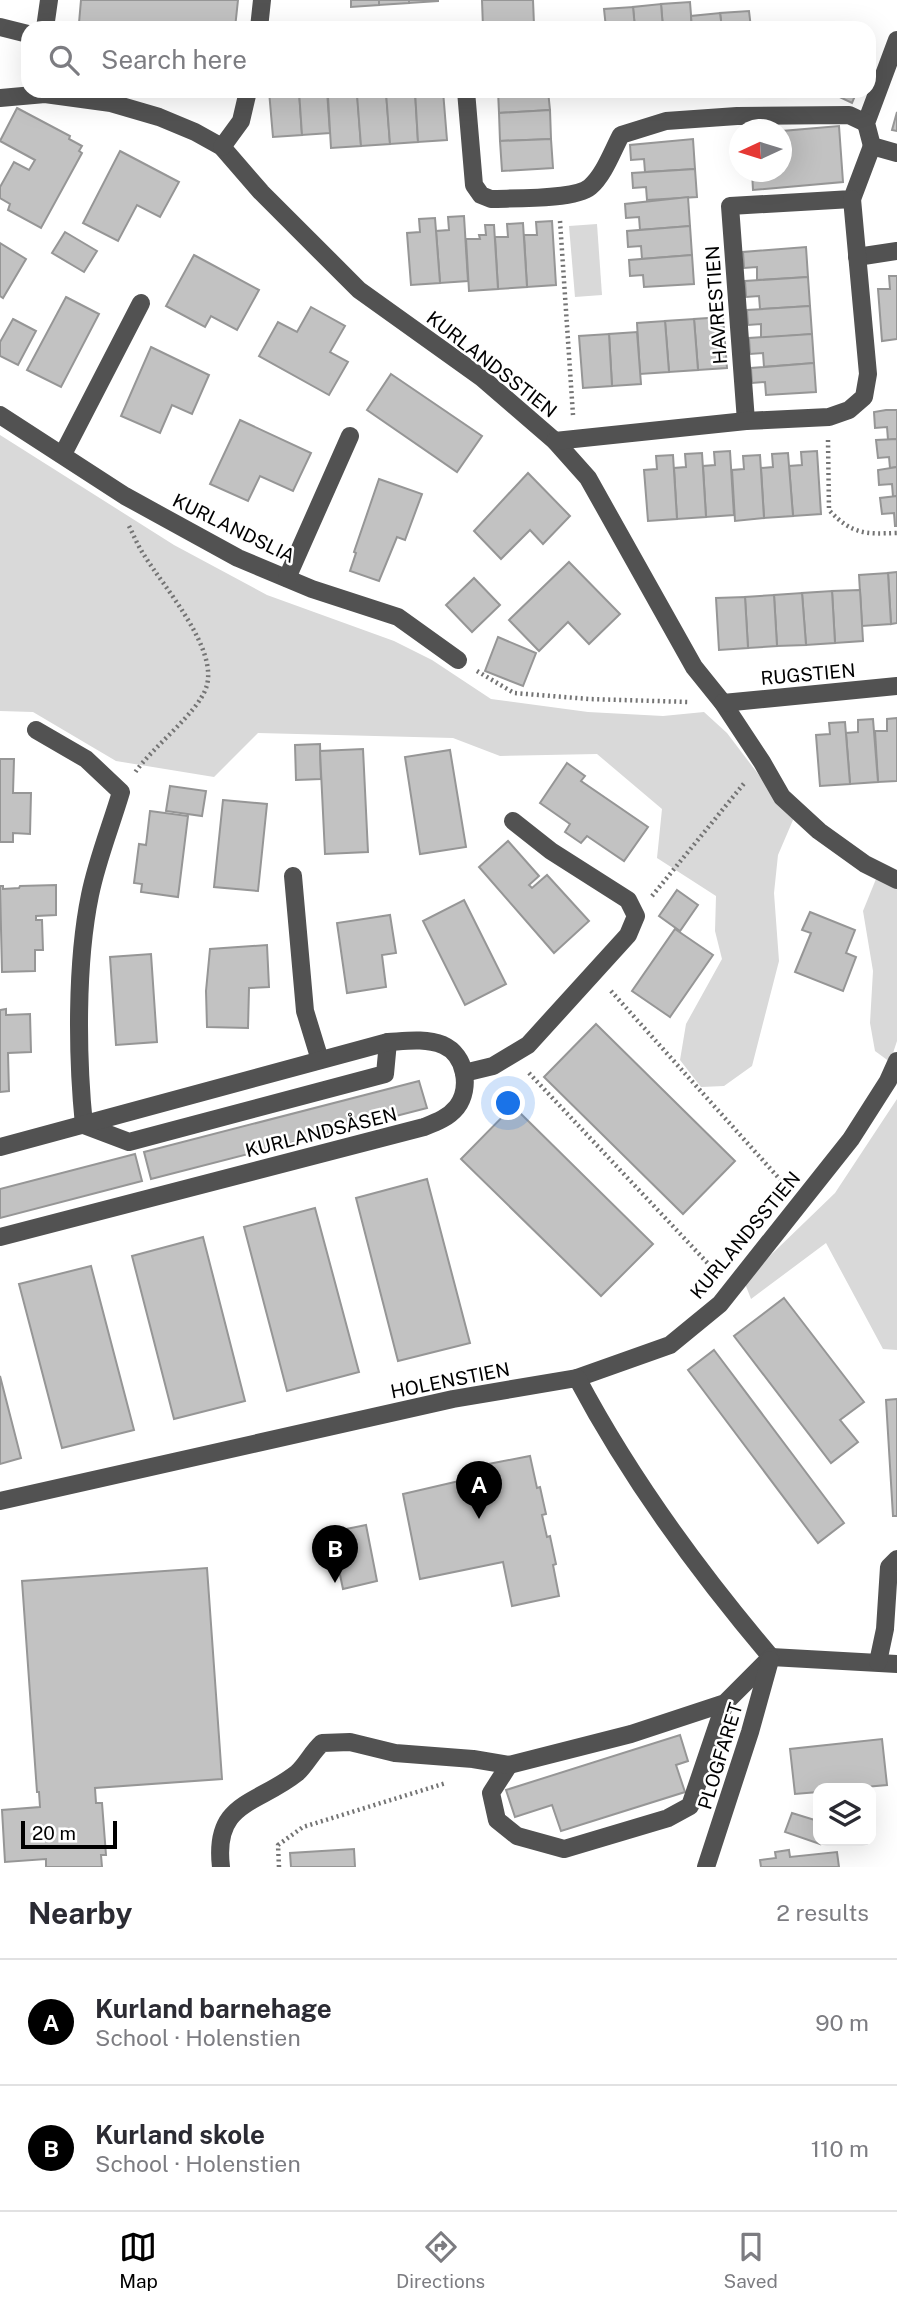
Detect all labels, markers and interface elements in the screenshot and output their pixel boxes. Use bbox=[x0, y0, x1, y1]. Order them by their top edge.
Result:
search box bbox=[21, 21, 876, 98]
icon: search bbox=[45, 41, 83, 79]
text: Search here bbox=[101, 44, 247, 75]
north arrow bbox=[729, 119, 792, 182]
street label: HAVRESTIEN bbox=[701, 245, 731, 365]
street label: KURLANDSSTIEN bbox=[423, 306, 561, 422]
street label: KURLANDSLIA bbox=[169, 489, 299, 567]
street label: RUGSTIEN bbox=[760, 659, 856, 689]
your location bbox=[491, 1086, 525, 1120]
street label: KURLANDSÅSEN bbox=[243, 1102, 399, 1161]
street label: KURLANDSSTIEN bbox=[685, 1167, 805, 1303]
street label: HOLENSTIEN bbox=[388, 1358, 512, 1402]
pin: A bbox=[456, 1461, 502, 1519]
pin: B bbox=[312, 1525, 358, 1583]
street label: PLOGFARET bbox=[693, 1700, 747, 1812]
map controls bbox=[813, 1783, 876, 1846]
button: layers bbox=[813, 1783, 876, 1846]
scale bar bbox=[21, 1818, 117, 1850]
text: 20 m bbox=[32, 1822, 76, 1844]
text: Nearby bbox=[28, 1895, 132, 1931]
text: 2 results bbox=[776, 1899, 869, 1926]
text: Kurland barnehage bbox=[95, 1993, 332, 2024]
text: A bbox=[43, 2009, 59, 2036]
text: 90 m bbox=[815, 2009, 869, 2036]
text: School · Holenstien bbox=[95, 2024, 301, 2051]
text: Kurland skole bbox=[95, 2119, 265, 2150]
text: B bbox=[43, 2135, 59, 2162]
text: 110 m bbox=[811, 2135, 869, 2162]
text: School · Holenstien bbox=[95, 2150, 301, 2177]
tab: Map bbox=[119, 2228, 158, 2292]
tab: Directions bbox=[396, 2228, 485, 2292]
tab: Saved bbox=[724, 2228, 778, 2292]

